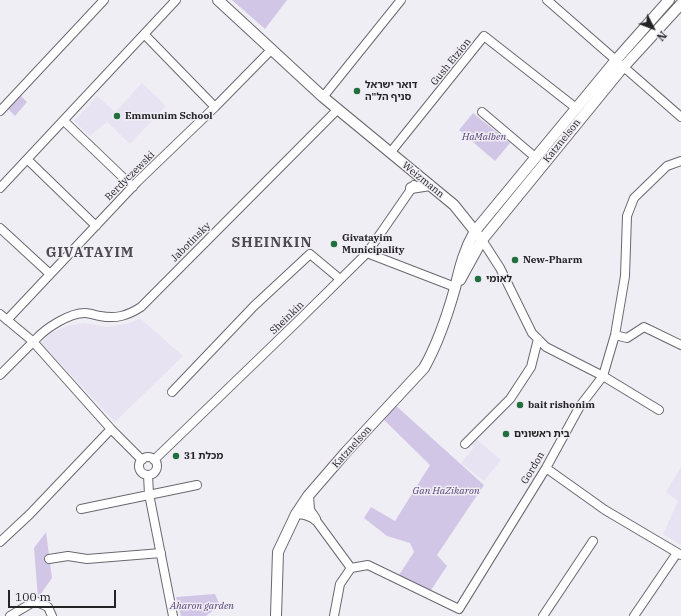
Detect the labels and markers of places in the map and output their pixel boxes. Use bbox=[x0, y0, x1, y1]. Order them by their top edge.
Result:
place label: דואר ישראל סניף הל"ה bbox=[365, 79, 417, 102]
marker: דואר ישראל סניף הל"ה bbox=[352, 86, 362, 96]
place label: Emmunim School bbox=[125, 110, 213, 122]
marker: Emmunim School bbox=[112, 111, 122, 121]
place label: Givatayim Municipality bbox=[342, 232, 404, 256]
marker: Givatayim Municipality bbox=[329, 239, 339, 249]
place label: New-Pharm bbox=[523, 254, 582, 266]
marker: New-Pharm bbox=[510, 255, 520, 265]
place label: לאומי bbox=[486, 273, 512, 285]
marker: לאומי bbox=[473, 274, 483, 284]
place label: bait rishonim bbox=[528, 399, 595, 411]
marker: bait rishonim bbox=[515, 400, 525, 410]
place label: בית ראשונים bbox=[514, 428, 570, 440]
marker: בית ראשונים bbox=[501, 429, 511, 439]
place label: מכלת 31 bbox=[184, 450, 223, 462]
marker: מכלת 31 bbox=[171, 451, 181, 461]

